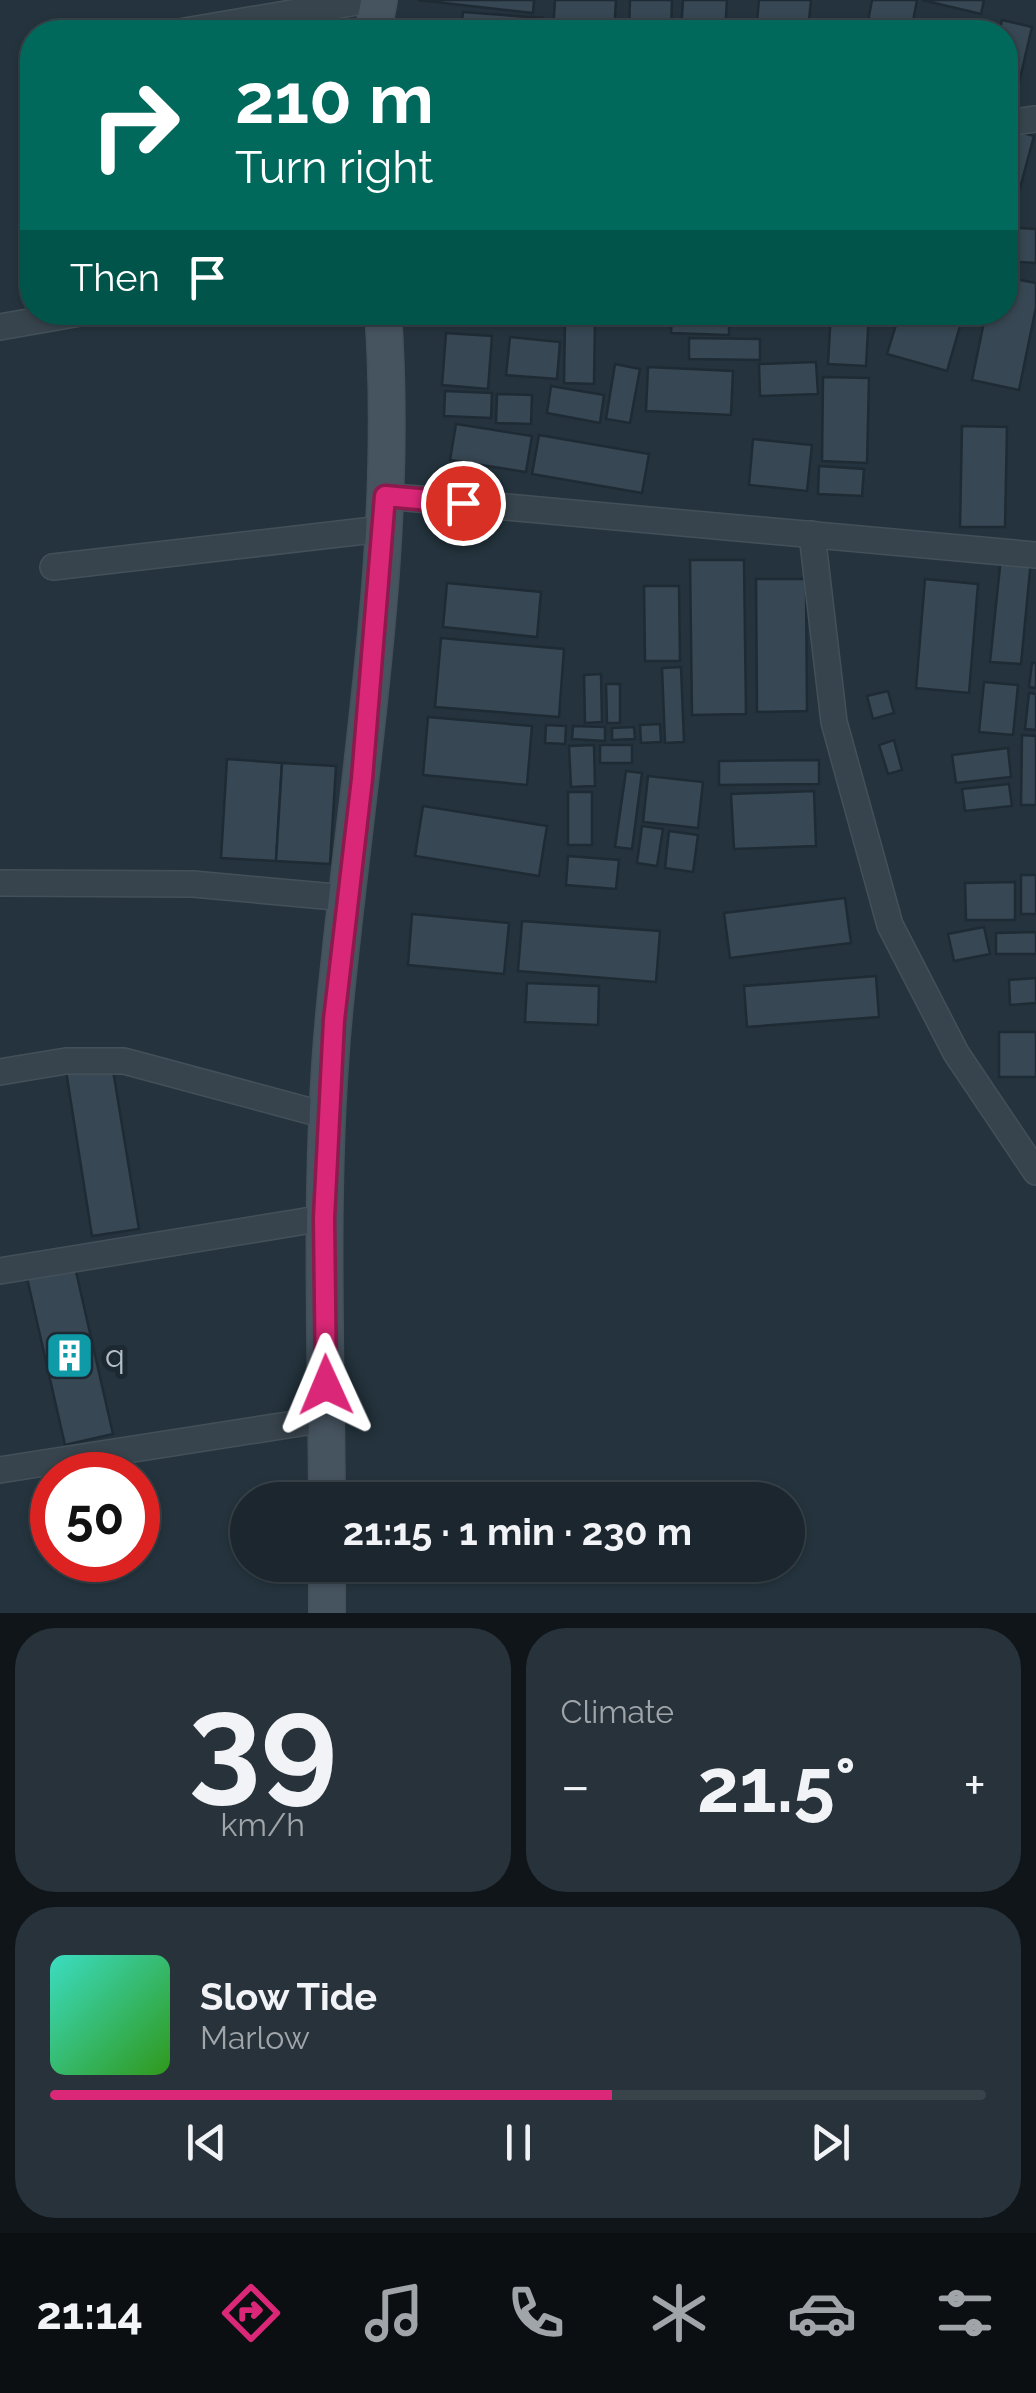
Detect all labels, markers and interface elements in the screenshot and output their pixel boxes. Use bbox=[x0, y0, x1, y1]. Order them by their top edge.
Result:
text: 210 m bbox=[235, 57, 434, 139]
icon: right bbox=[70, 60, 200, 190]
text: Turn right bbox=[235, 141, 433, 194]
icon: arrive bbox=[180, 250, 235, 305]
text: Then bbox=[70, 255, 160, 300]
pin bbox=[421, 461, 506, 546]
icon: arrive bbox=[436, 476, 491, 531]
building icon: q bbox=[44, 1330, 96, 1382]
position arrow bbox=[274, 1333, 378, 1437]
place label: q bbox=[105, 1337, 125, 1374]
speed limit sign: 50 bbox=[30, 1452, 160, 1582]
text: 21:15 · 1 min · 230 m bbox=[343, 1509, 692, 1554]
text: 39 bbox=[188, 1665, 337, 1817]
text: Climate bbox=[561, 1693, 674, 1730]
text: 21.5° bbox=[697, 1741, 856, 1830]
text: − bbox=[561, 1753, 590, 1818]
text: + bbox=[963, 1753, 986, 1818]
text: km/h bbox=[221, 1806, 305, 1843]
text: Slow Tide bbox=[200, 1974, 377, 2019]
text: Marlow bbox=[200, 2019, 310, 2056]
icon: previous bbox=[179, 2115, 234, 2170]
icon: pause bbox=[491, 2115, 546, 2170]
icon: next bbox=[803, 2115, 858, 2170]
icon: directions bbox=[216, 2278, 286, 2348]
icon: music bbox=[359, 2278, 429, 2348]
icon: phone bbox=[501, 2278, 571, 2348]
icon: climate bbox=[644, 2278, 714, 2348]
icon: car bbox=[787, 2278, 857, 2348]
icon: filters bbox=[930, 2278, 1000, 2348]
text: 21:14 bbox=[36, 2287, 143, 2340]

